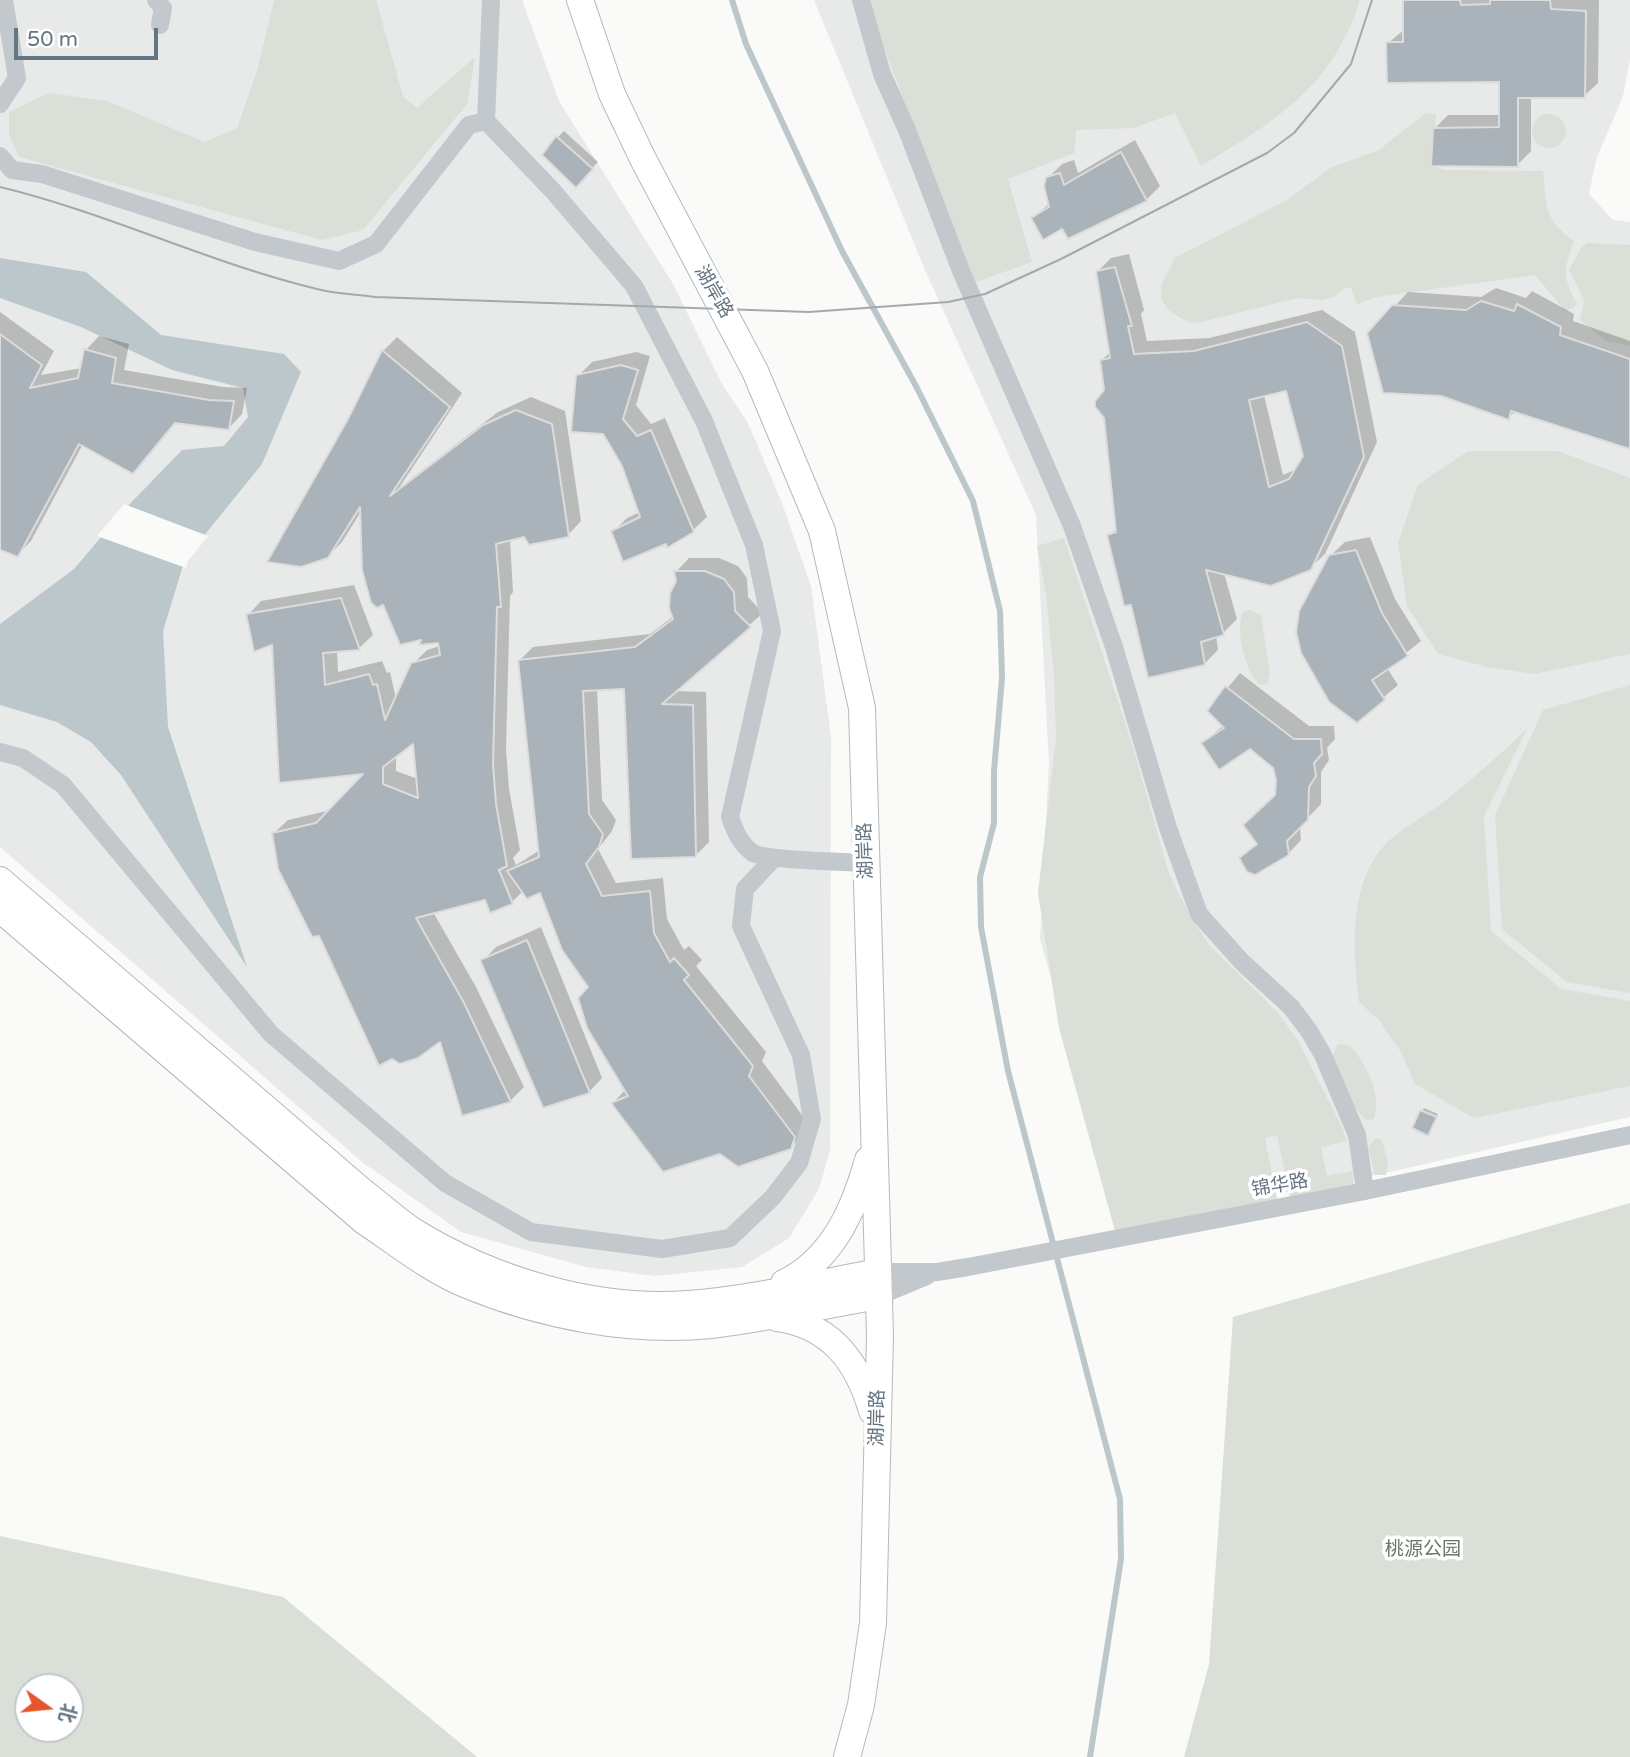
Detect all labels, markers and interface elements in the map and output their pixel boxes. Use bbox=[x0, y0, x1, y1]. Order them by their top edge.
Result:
scale bar bbox=[18, 14, 161, 58]
text: 50 m bbox=[27, 27, 78, 52]
street label: 湖岸路 bbox=[689, 262, 737, 322]
street label: 湖岸路 bbox=[854, 822, 878, 880]
street label: 锦华路 bbox=[1250, 1170, 1310, 1202]
street label: 湖岸路 bbox=[866, 1389, 890, 1447]
park label: 桃源公园 bbox=[1385, 1539, 1461, 1561]
north arrow bbox=[14, 1673, 84, 1743]
text: 北 bbox=[54, 1701, 80, 1725]

